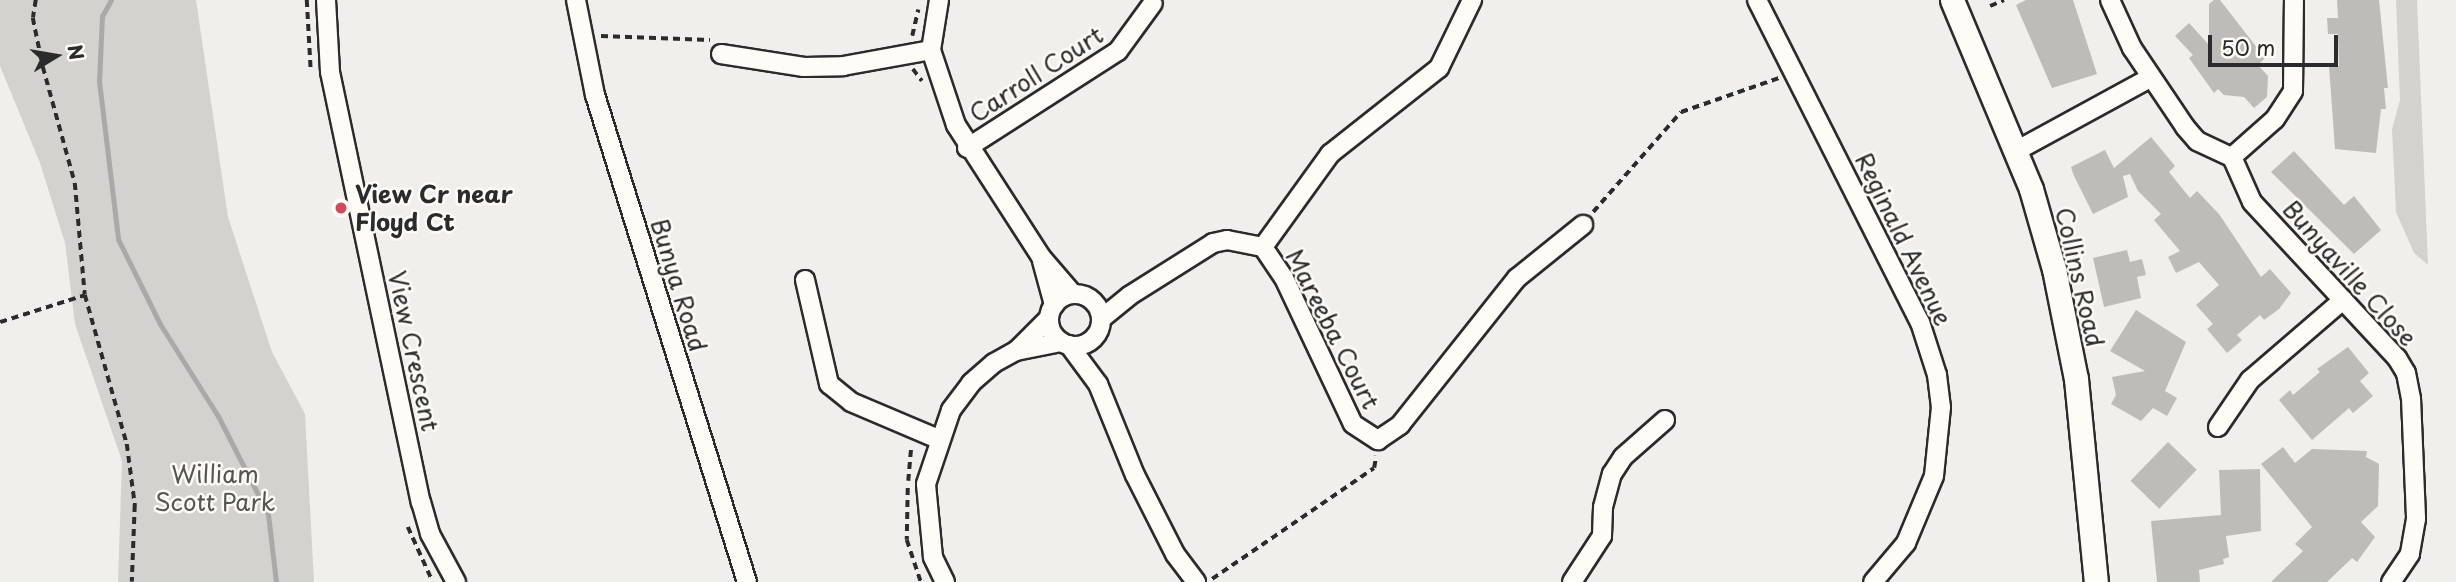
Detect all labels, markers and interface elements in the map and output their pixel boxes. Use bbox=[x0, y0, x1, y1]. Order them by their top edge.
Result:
street label: Carroll Court bbox=[963, 20, 1109, 128]
north arrow bbox=[21, 21, 91, 91]
scale bar bbox=[2211, 21, 2340, 65]
text: 50 m bbox=[2221, 31, 2275, 63]
text: N bbox=[61, 42, 92, 62]
street label: Reginald Avenue bbox=[1850, 148, 1958, 330]
place label: View Cr near Floyd Ct bbox=[355, 180, 514, 236]
street label: Bunyaville Close bbox=[2277, 194, 2423, 352]
marker: View Cr near Floyd Ct bbox=[333, 200, 349, 216]
street label: Collins Road bbox=[2050, 205, 2110, 349]
street label: Bunya Road bbox=[645, 215, 713, 355]
street label: Mareeba Court bbox=[1280, 244, 1386, 414]
street label: View Crescent bbox=[383, 268, 445, 434]
park label: William Scott Park bbox=[154, 460, 276, 516]

